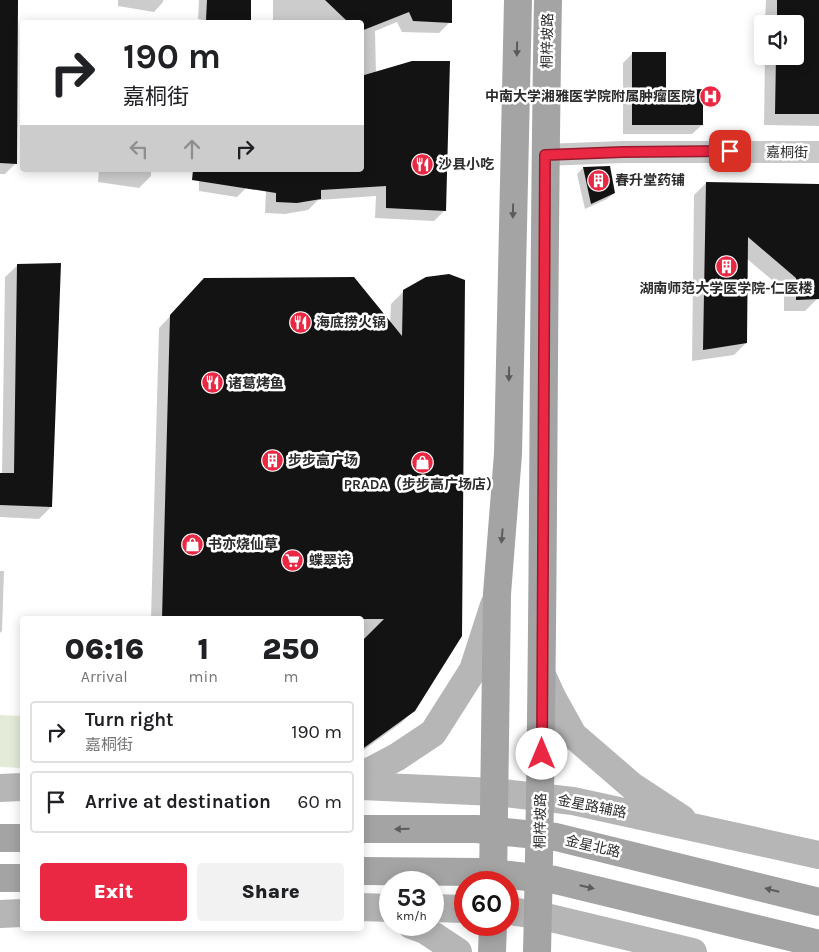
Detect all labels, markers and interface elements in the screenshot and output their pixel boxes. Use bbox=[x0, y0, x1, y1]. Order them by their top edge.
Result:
street label: 桐梓坡路 bbox=[539, 13, 556, 69]
map controls bbox=[754, 15, 804, 65]
button: sound bbox=[754, 15, 804, 65]
text: 190 m bbox=[123, 36, 221, 77]
icon: right bbox=[40, 40, 105, 105]
one-way arrow bbox=[512, 41, 520, 57]
text: 嘉桐街 bbox=[123, 84, 189, 110]
hospital icon: 中南大学湘雅医学院附属肿瘤医院 bbox=[699, 84, 723, 108]
place label: 中南大学湘雅医学院附属肿瘤医院 bbox=[485, 88, 695, 105]
pin bbox=[709, 130, 751, 172]
icon: left bbox=[125, 135, 153, 163]
icon: ahead bbox=[178, 135, 206, 163]
icon: right bbox=[231, 135, 259, 163]
icon: arrive bbox=[716, 137, 744, 165]
street label: 嘉桐街 bbox=[766, 144, 808, 161]
restaurant icon: 沙县小吃 bbox=[410, 152, 434, 176]
place label: 沙县小吃 bbox=[438, 156, 494, 173]
building icon: 春升堂药铺 bbox=[587, 168, 611, 192]
place label: 春升堂药铺 bbox=[615, 172, 685, 189]
one-way arrow bbox=[509, 203, 517, 219]
building icon: 湖南师范大学医学院-仁医楼 bbox=[714, 254, 738, 278]
place label: 湖南师范大学医学院-仁医楼 bbox=[639, 280, 813, 297]
restaurant icon: 海底捞火锅 bbox=[288, 310, 312, 334]
place label: 海底捞火锅 bbox=[316, 314, 386, 331]
one-way arrow bbox=[505, 366, 513, 382]
restaurant icon: 诸葛烤鱼 bbox=[200, 371, 224, 395]
place label: 诸葛烤鱼 bbox=[228, 375, 284, 392]
building icon: 步步高广场 bbox=[260, 448, 284, 472]
shop icon: PRADA（步步高广场店） bbox=[410, 450, 434, 474]
place label: 步步高广场 bbox=[288, 452, 358, 469]
place label: PRADA（步步高广场店） bbox=[344, 476, 500, 493]
one-way arrow bbox=[498, 528, 506, 544]
shop icon: 书亦烧仙草 bbox=[180, 532, 204, 556]
place label: 书亦烧仙草 bbox=[208, 536, 278, 553]
supermarket icon: 蝶翠诗 bbox=[281, 548, 305, 572]
place label: 蝶翠诗 bbox=[309, 552, 351, 569]
text: 06:16 bbox=[64, 631, 144, 667]
text: 1 bbox=[197, 631, 209, 667]
text: 250 bbox=[262, 631, 320, 667]
text: Arrival bbox=[81, 667, 128, 686]
text: min bbox=[189, 667, 218, 686]
text: m bbox=[283, 667, 298, 686]
text: Turn right bbox=[85, 709, 174, 731]
icon: right bbox=[42, 718, 70, 746]
text: 190 m bbox=[291, 721, 342, 743]
position arrow bbox=[515, 727, 567, 779]
text: 嘉桐街 bbox=[85, 735, 133, 754]
icon: arrive bbox=[42, 788, 70, 816]
text: Arrive at destination bbox=[85, 791, 271, 813]
text: 60 m bbox=[298, 791, 342, 813]
street label: 金星路辅路 bbox=[556, 791, 628, 822]
street label: 桐梓坡路 bbox=[532, 793, 549, 849]
one-way arrow bbox=[394, 825, 410, 833]
street label: 金星北路 bbox=[564, 832, 622, 861]
button: Exit bbox=[40, 863, 187, 921]
button: Share bbox=[197, 863, 344, 921]
speed limit sign: 60 bbox=[454, 871, 519, 936]
text: 53 bbox=[396, 883, 427, 912]
one-way arrow bbox=[579, 883, 594, 891]
one-way arrow bbox=[764, 886, 779, 894]
text: km/h bbox=[396, 909, 427, 923]

